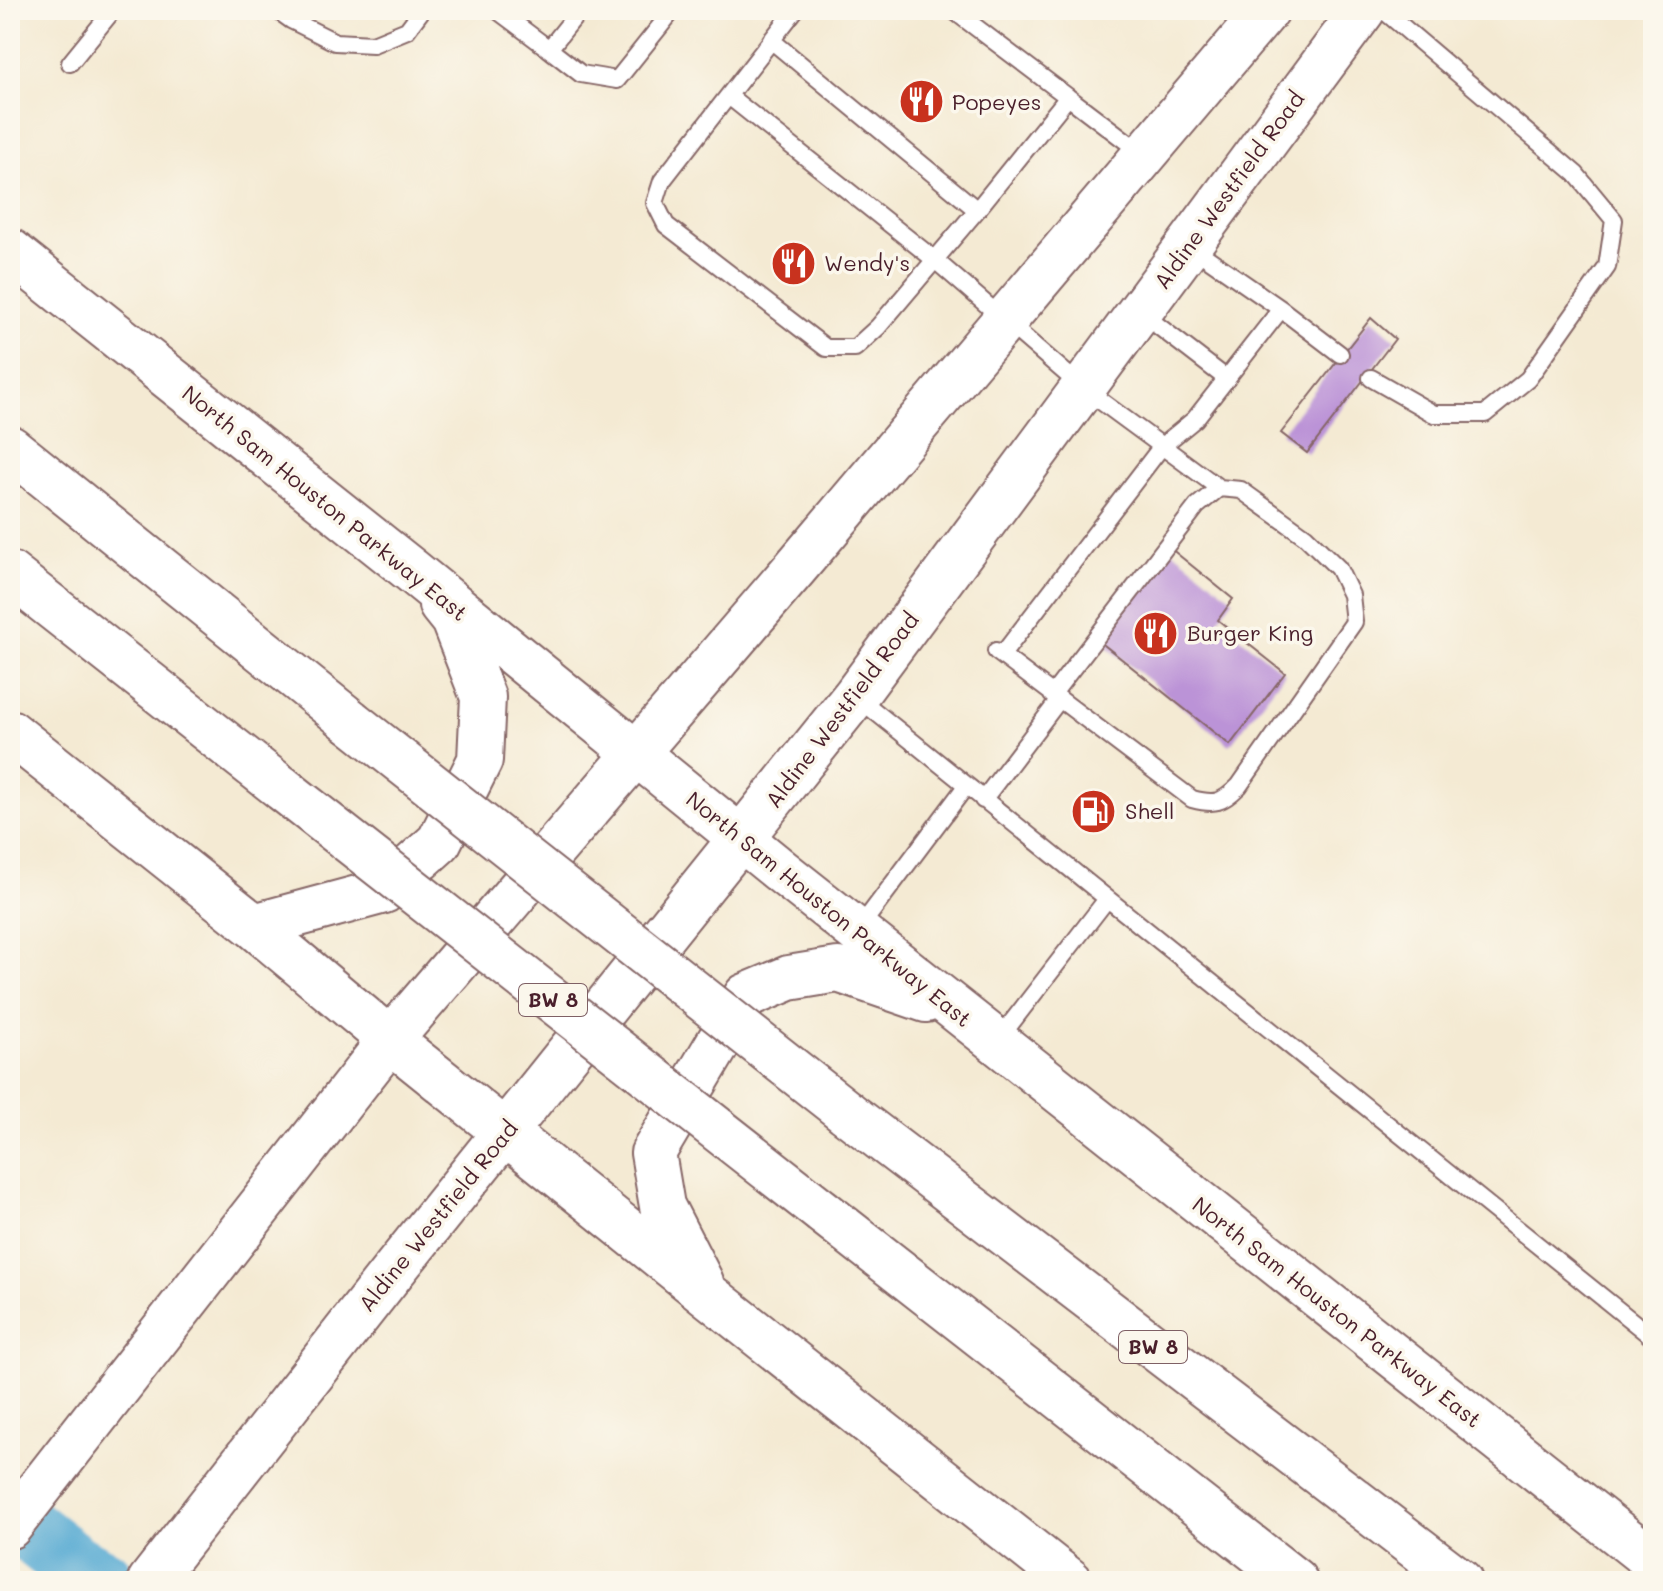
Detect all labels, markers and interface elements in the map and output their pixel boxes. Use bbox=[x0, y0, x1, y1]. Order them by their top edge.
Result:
restaurant icon: Popeyes bbox=[897, 78, 945, 126]
street label: Aldine Westfield Road bbox=[1147, 85, 1310, 294]
place label: Popeyes bbox=[952, 87, 1041, 116]
restaurant icon: Wendy's bbox=[769, 239, 817, 287]
place label: Wendy's bbox=[824, 248, 910, 277]
street label: North Sam Houston Parkway East bbox=[177, 378, 474, 627]
street label: Aldine Westfield Road bbox=[758, 606, 925, 813]
restaurant icon: Burger King bbox=[1132, 609, 1180, 657]
place label: Burger King bbox=[1187, 618, 1313, 647]
street label: North Sam Houston Parkway East bbox=[681, 784, 978, 1033]
fuel station icon: Shell bbox=[1070, 787, 1118, 835]
place label: Shell bbox=[1125, 796, 1174, 825]
road number: BW 8 bbox=[519, 984, 587, 1016]
street label: Aldine Westfield Road bbox=[352, 1114, 524, 1317]
street label: North Sam Houston Parkway East bbox=[1187, 1190, 1488, 1434]
road number: BW 8 bbox=[1119, 1331, 1187, 1363]

